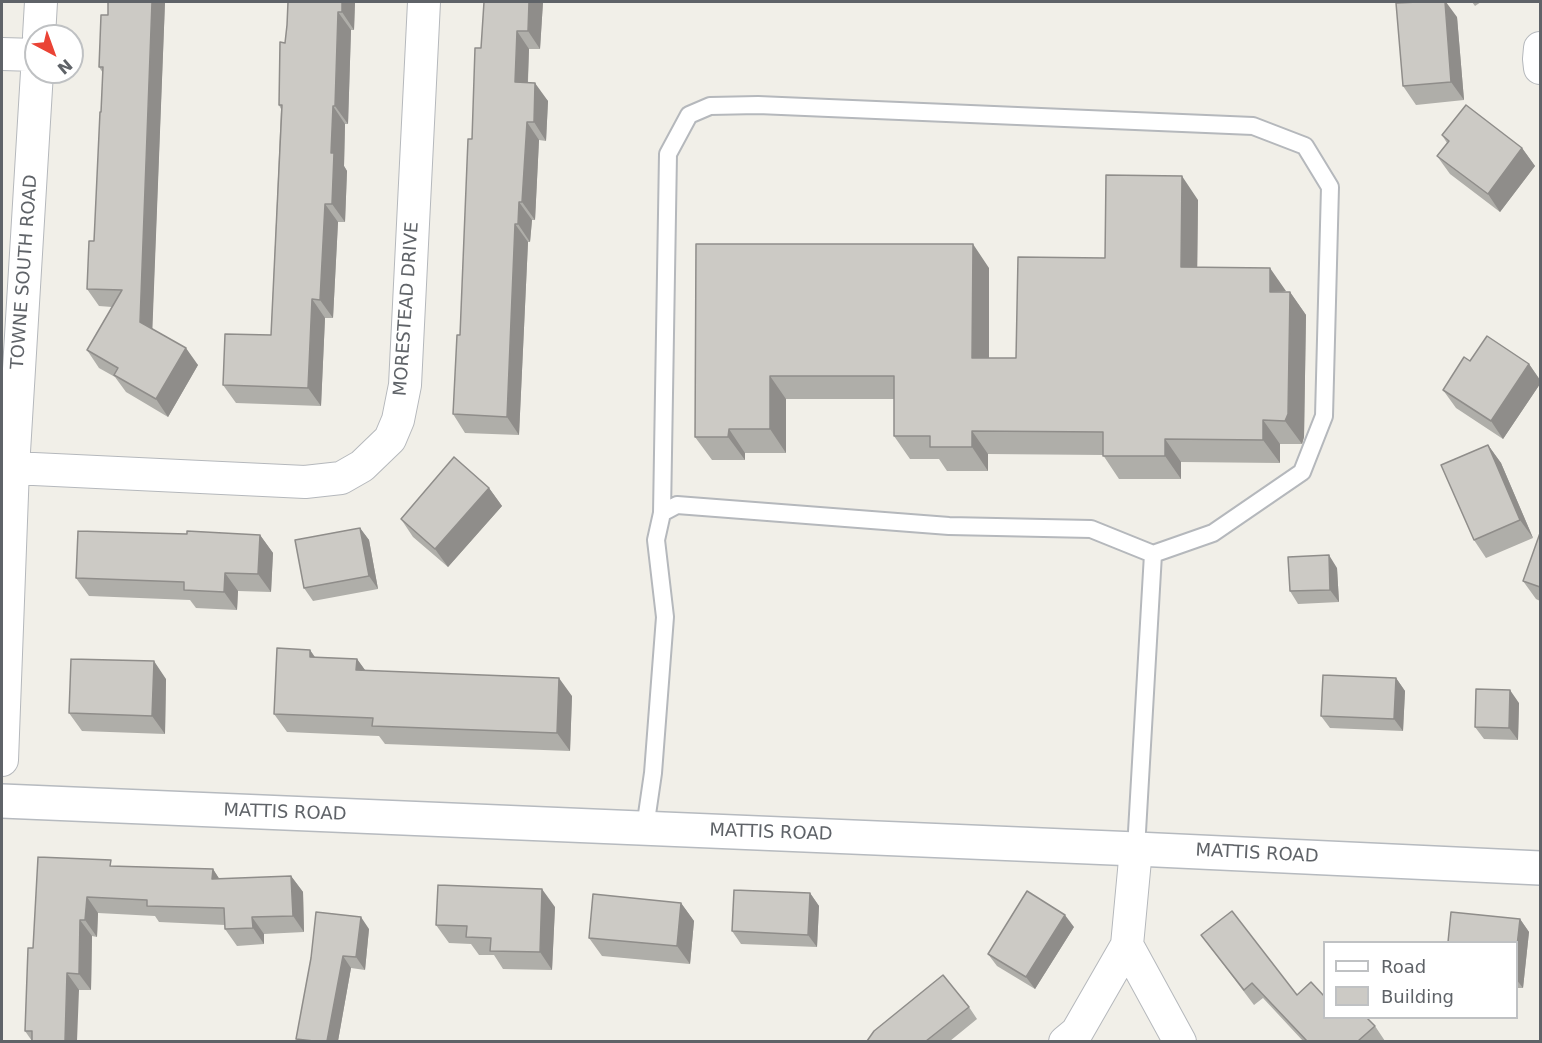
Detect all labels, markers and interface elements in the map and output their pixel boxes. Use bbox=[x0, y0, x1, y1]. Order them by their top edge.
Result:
north arrow bbox=[24, 24, 84, 84]
text: N bbox=[54, 55, 76, 78]
street label: TOWNE SOUTH ROAD bbox=[7, 174, 43, 370]
street label: MORESTEAD DRIVE bbox=[390, 221, 424, 397]
street label: MATTIS ROAD bbox=[223, 800, 347, 826]
street label: MATTIS ROAD bbox=[709, 820, 833, 846]
street label: MATTIS ROAD bbox=[1195, 840, 1319, 868]
legend bbox=[1323, 941, 1518, 1019]
text: Road bbox=[1381, 956, 1426, 977]
text: Building bbox=[1381, 986, 1454, 1007]

